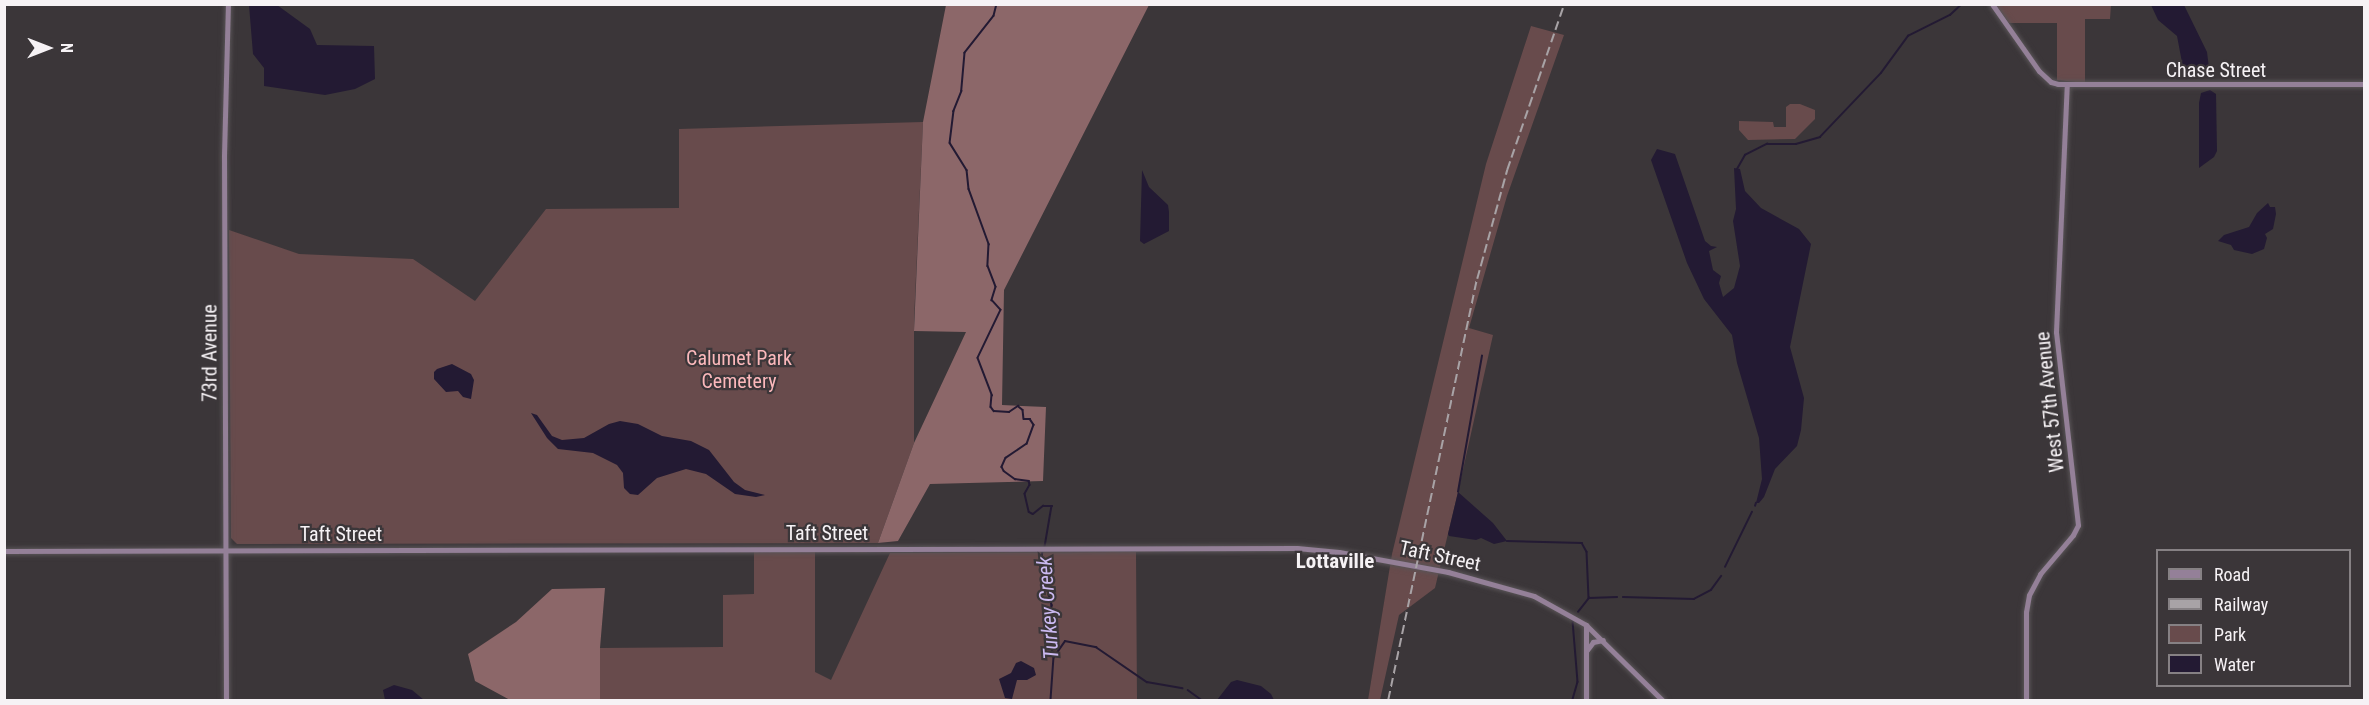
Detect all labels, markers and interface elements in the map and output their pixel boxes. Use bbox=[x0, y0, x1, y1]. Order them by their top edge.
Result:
north arrow bbox=[18, 18, 78, 78]
text: N bbox=[57, 43, 76, 53]
street label: Chase Street bbox=[2166, 58, 2266, 82]
street label: 73rd Avenue bbox=[198, 304, 222, 402]
street label: West 57th Avenue bbox=[2031, 330, 2069, 474]
park label: Calumet Park Cemetery bbox=[686, 346, 792, 393]
street label: Taft Street bbox=[786, 521, 868, 545]
street label: Taft Street bbox=[300, 522, 382, 546]
street label: Taft Street bbox=[1397, 536, 1483, 576]
district label: Lottaville bbox=[1296, 548, 1374, 574]
legend bbox=[2156, 549, 2351, 687]
water label: Turkey Creek bbox=[1032, 556, 1064, 660]
text: Road bbox=[2214, 564, 2250, 585]
text: Railway bbox=[2214, 594, 2268, 615]
text: Park bbox=[2214, 624, 2246, 645]
text: Water bbox=[2214, 654, 2255, 675]

